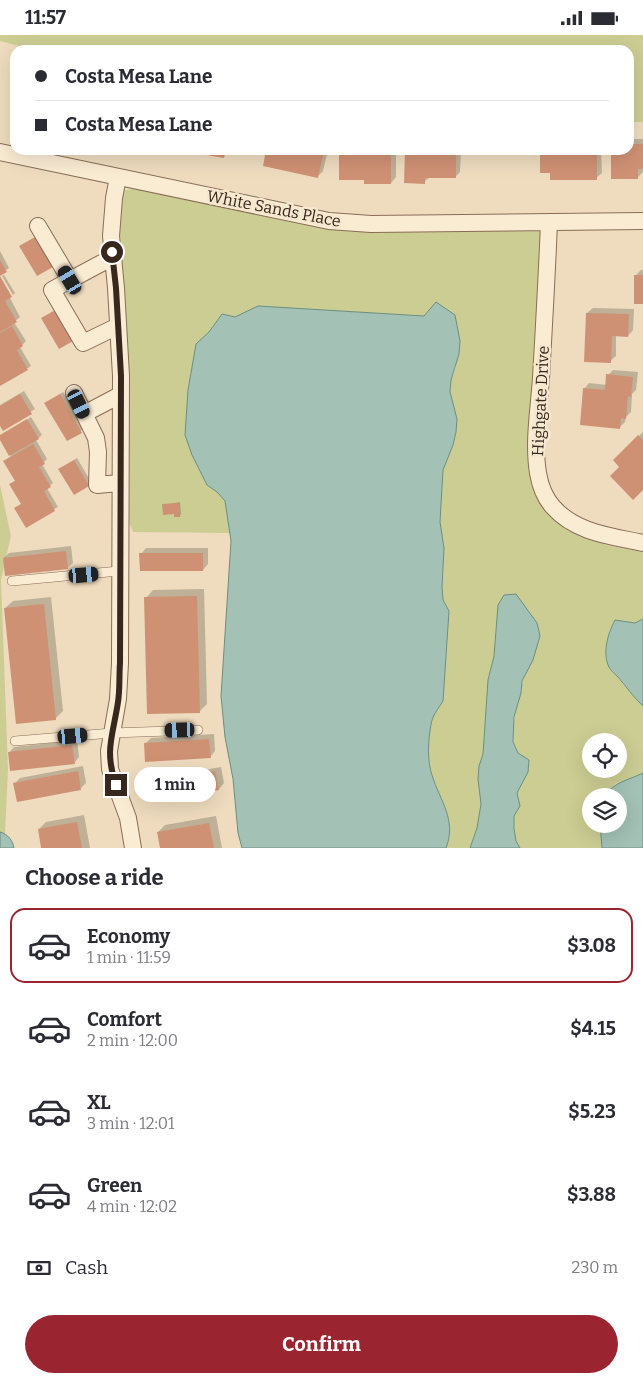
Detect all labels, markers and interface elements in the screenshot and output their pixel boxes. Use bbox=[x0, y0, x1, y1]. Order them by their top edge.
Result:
text: 11:57 bbox=[25, 6, 66, 29]
text: Costa Mesa Lane bbox=[65, 65, 212, 88]
text: Costa Mesa Lane bbox=[65, 113, 212, 136]
street label: White Sands Place bbox=[205, 186, 342, 231]
route start bbox=[101, 241, 123, 263]
car bbox=[55, 263, 84, 297]
street label: Highgate Drive bbox=[528, 345, 553, 457]
car bbox=[65, 387, 92, 421]
car bbox=[68, 566, 99, 584]
car bbox=[164, 722, 195, 738]
car bbox=[57, 727, 88, 745]
map controls bbox=[582, 733, 627, 833]
button: locate bbox=[582, 733, 627, 778]
callout: 1 min bbox=[134, 767, 216, 803]
route end bbox=[105, 774, 127, 796]
text: 1 min bbox=[155, 775, 195, 794]
button: layers bbox=[582, 788, 627, 833]
text: Choose a ride bbox=[25, 864, 164, 891]
icon: car bbox=[27, 923, 72, 968]
text: Economy bbox=[87, 925, 170, 948]
text: $3.08 bbox=[567, 934, 616, 957]
text: 1 min · 11:59 bbox=[87, 948, 171, 967]
icon: car bbox=[27, 1006, 72, 1051]
text: Comfort bbox=[87, 1008, 162, 1031]
text: $4.15 bbox=[570, 1017, 616, 1040]
text: 2 min · 12:00 bbox=[87, 1031, 178, 1050]
icon: car bbox=[27, 1089, 72, 1134]
text: XL bbox=[87, 1091, 111, 1114]
text: $5.23 bbox=[568, 1100, 616, 1123]
text: 3 min · 12:01 bbox=[87, 1114, 175, 1133]
icon: car bbox=[27, 1172, 72, 1217]
text: Green bbox=[87, 1174, 142, 1197]
text: $3.88 bbox=[567, 1183, 616, 1206]
text: 4 min · 12:02 bbox=[87, 1197, 177, 1216]
icon: cash bbox=[25, 1254, 53, 1282]
text: Cash bbox=[65, 1256, 108, 1279]
text: 230 m bbox=[571, 1258, 618, 1277]
button: Confirm bbox=[25, 1315, 618, 1373]

